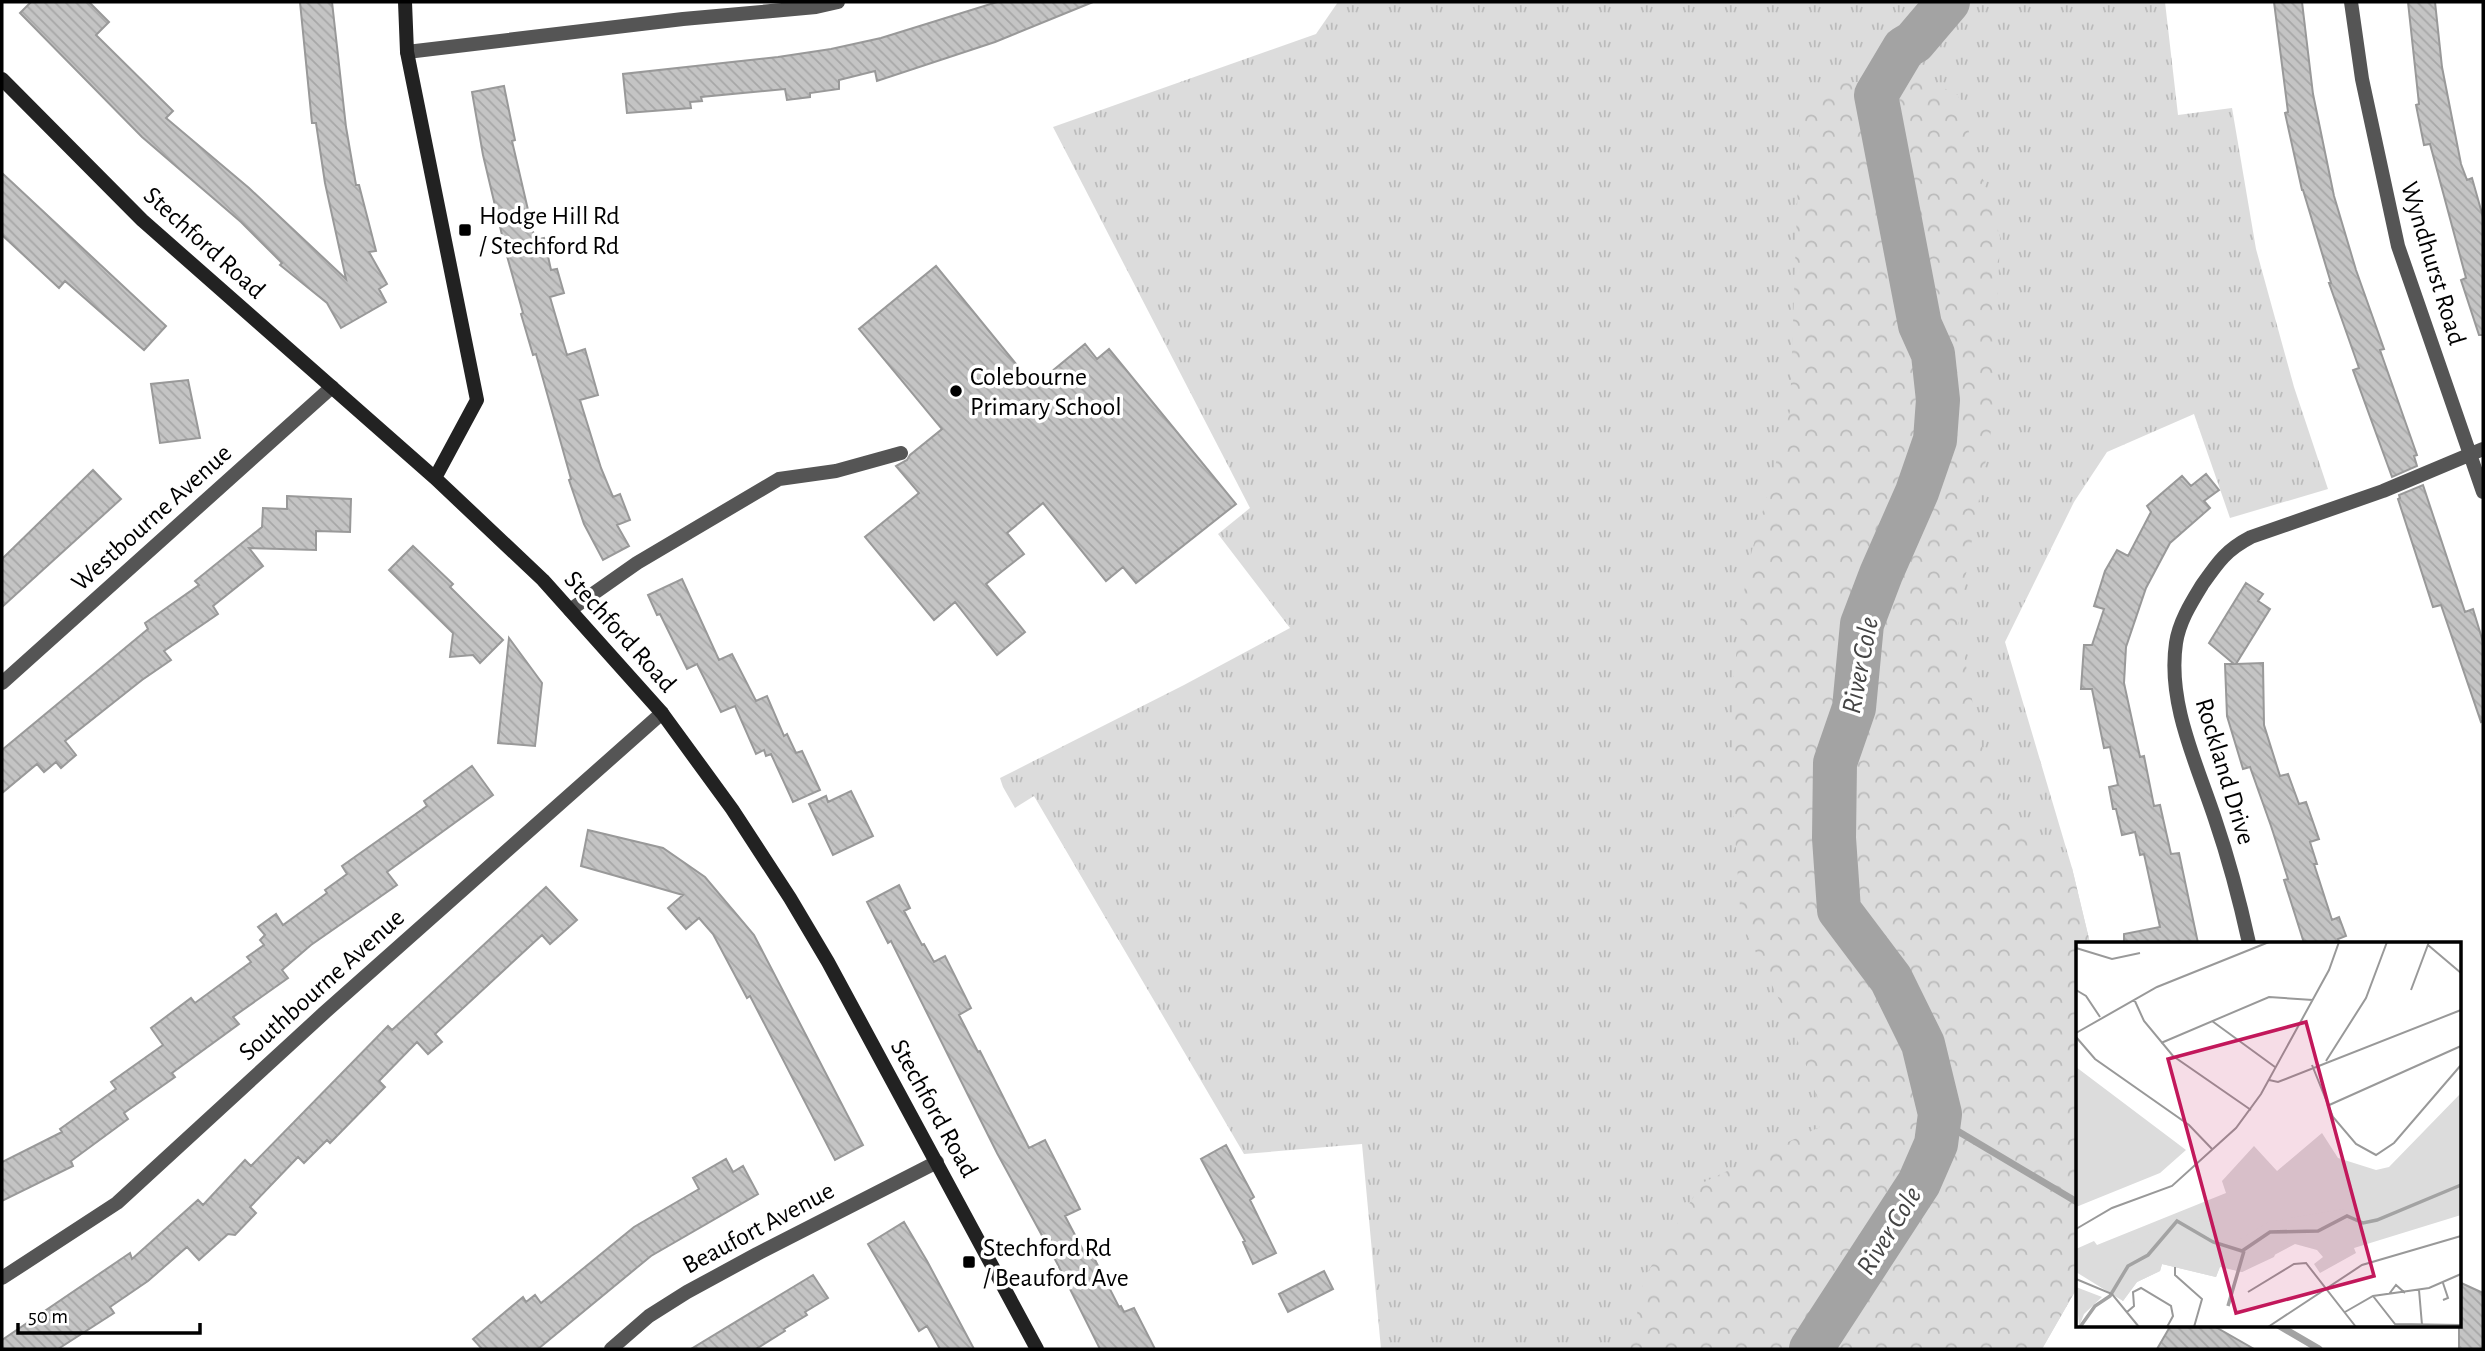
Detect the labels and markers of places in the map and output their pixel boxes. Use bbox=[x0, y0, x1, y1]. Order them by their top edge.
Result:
place label: Hodge Hill Rd / Stechford Rd bbox=[479, 203, 620, 259]
marker: Hodge Hill Rd / Stechford Rd bbox=[457, 222, 473, 238]
place label: Colebourne Primary School bbox=[970, 364, 1122, 420]
marker: Colebourne Primary School bbox=[948, 383, 964, 399]
place label: Stechford Rd / Beauford Ave bbox=[983, 1235, 1129, 1291]
marker: Stechford Rd / Beauford Ave bbox=[961, 1254, 977, 1270]

